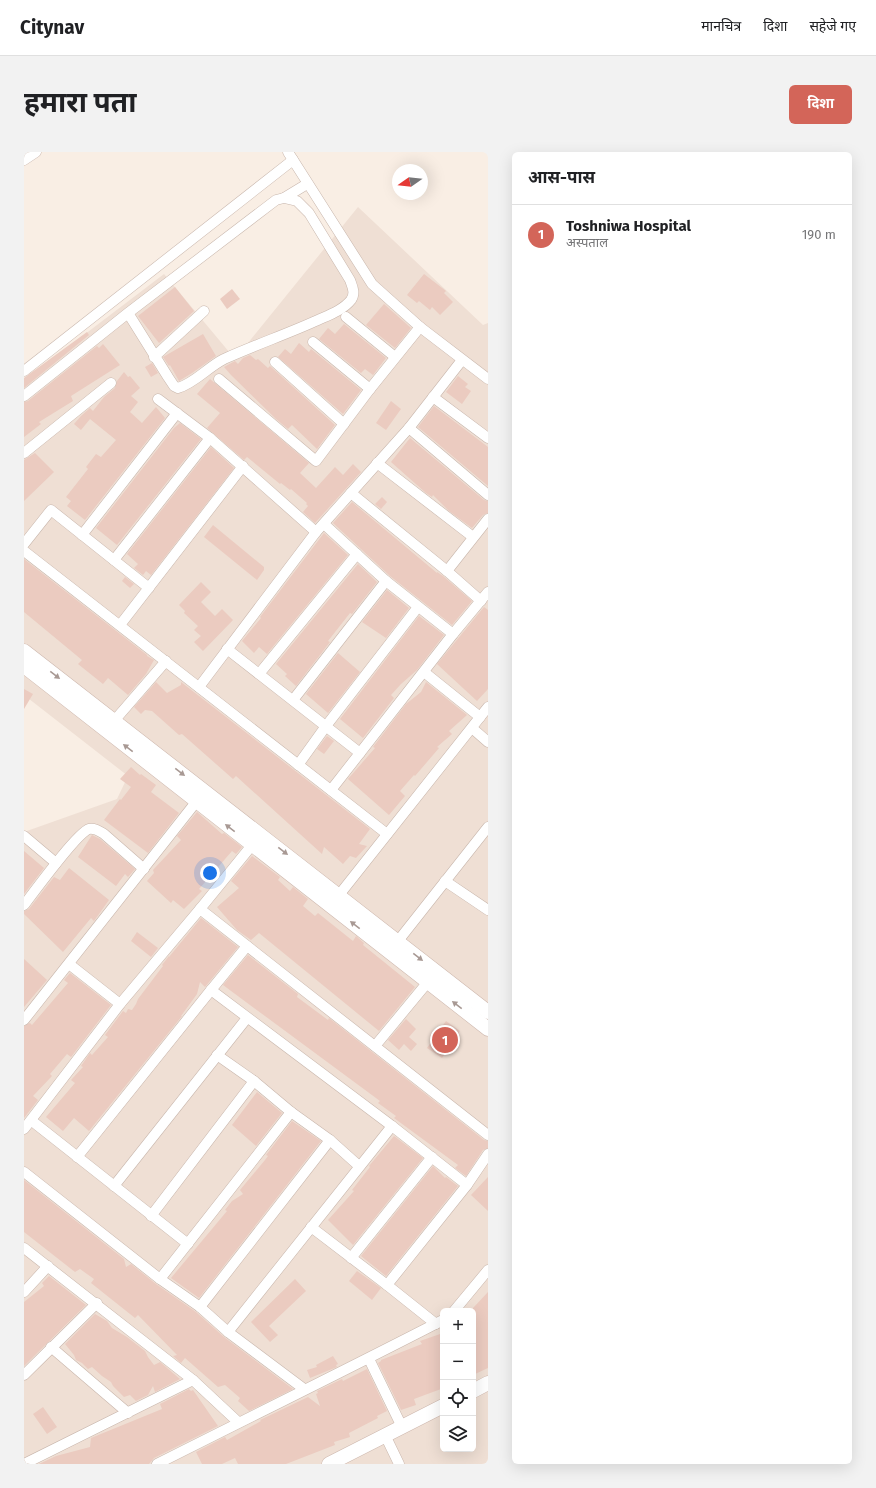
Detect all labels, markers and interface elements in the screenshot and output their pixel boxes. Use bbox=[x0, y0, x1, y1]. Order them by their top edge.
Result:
text: Citynav bbox=[20, 16, 84, 39]
text: मानचित्र bbox=[701, 18, 741, 35]
text: दिशा bbox=[763, 18, 787, 35]
text: सहेजे गए bbox=[809, 18, 856, 35]
button: दिशा bbox=[789, 85, 852, 124]
text: हमारा पता bbox=[24, 86, 136, 119]
north arrow bbox=[392, 164, 428, 200]
text: आस-पास bbox=[528, 167, 595, 188]
text: Toshniwa Hospital bbox=[566, 217, 691, 235]
text: 1 bbox=[538, 227, 544, 242]
text: 190 m bbox=[802, 227, 836, 242]
text: अस्पताल bbox=[566, 235, 608, 250]
one-way arrow bbox=[49, 671, 60, 679]
one-way arrow bbox=[122, 743, 133, 752]
one-way arrow bbox=[174, 768, 185, 776]
one-way arrow bbox=[225, 823, 236, 832]
one-way arrow bbox=[277, 847, 288, 856]
your location bbox=[200, 863, 220, 883]
one-way arrow bbox=[349, 920, 360, 929]
one-way arrow bbox=[413, 953, 424, 961]
one-way arrow bbox=[452, 1000, 463, 1009]
pin: 1 bbox=[432, 1025, 458, 1055]
map controls bbox=[440, 1308, 476, 1452]
button: + bbox=[440, 1308, 476, 1344]
button: − bbox=[440, 1344, 476, 1380]
button: locate bbox=[440, 1380, 476, 1416]
button: layers bbox=[440, 1416, 476, 1452]

